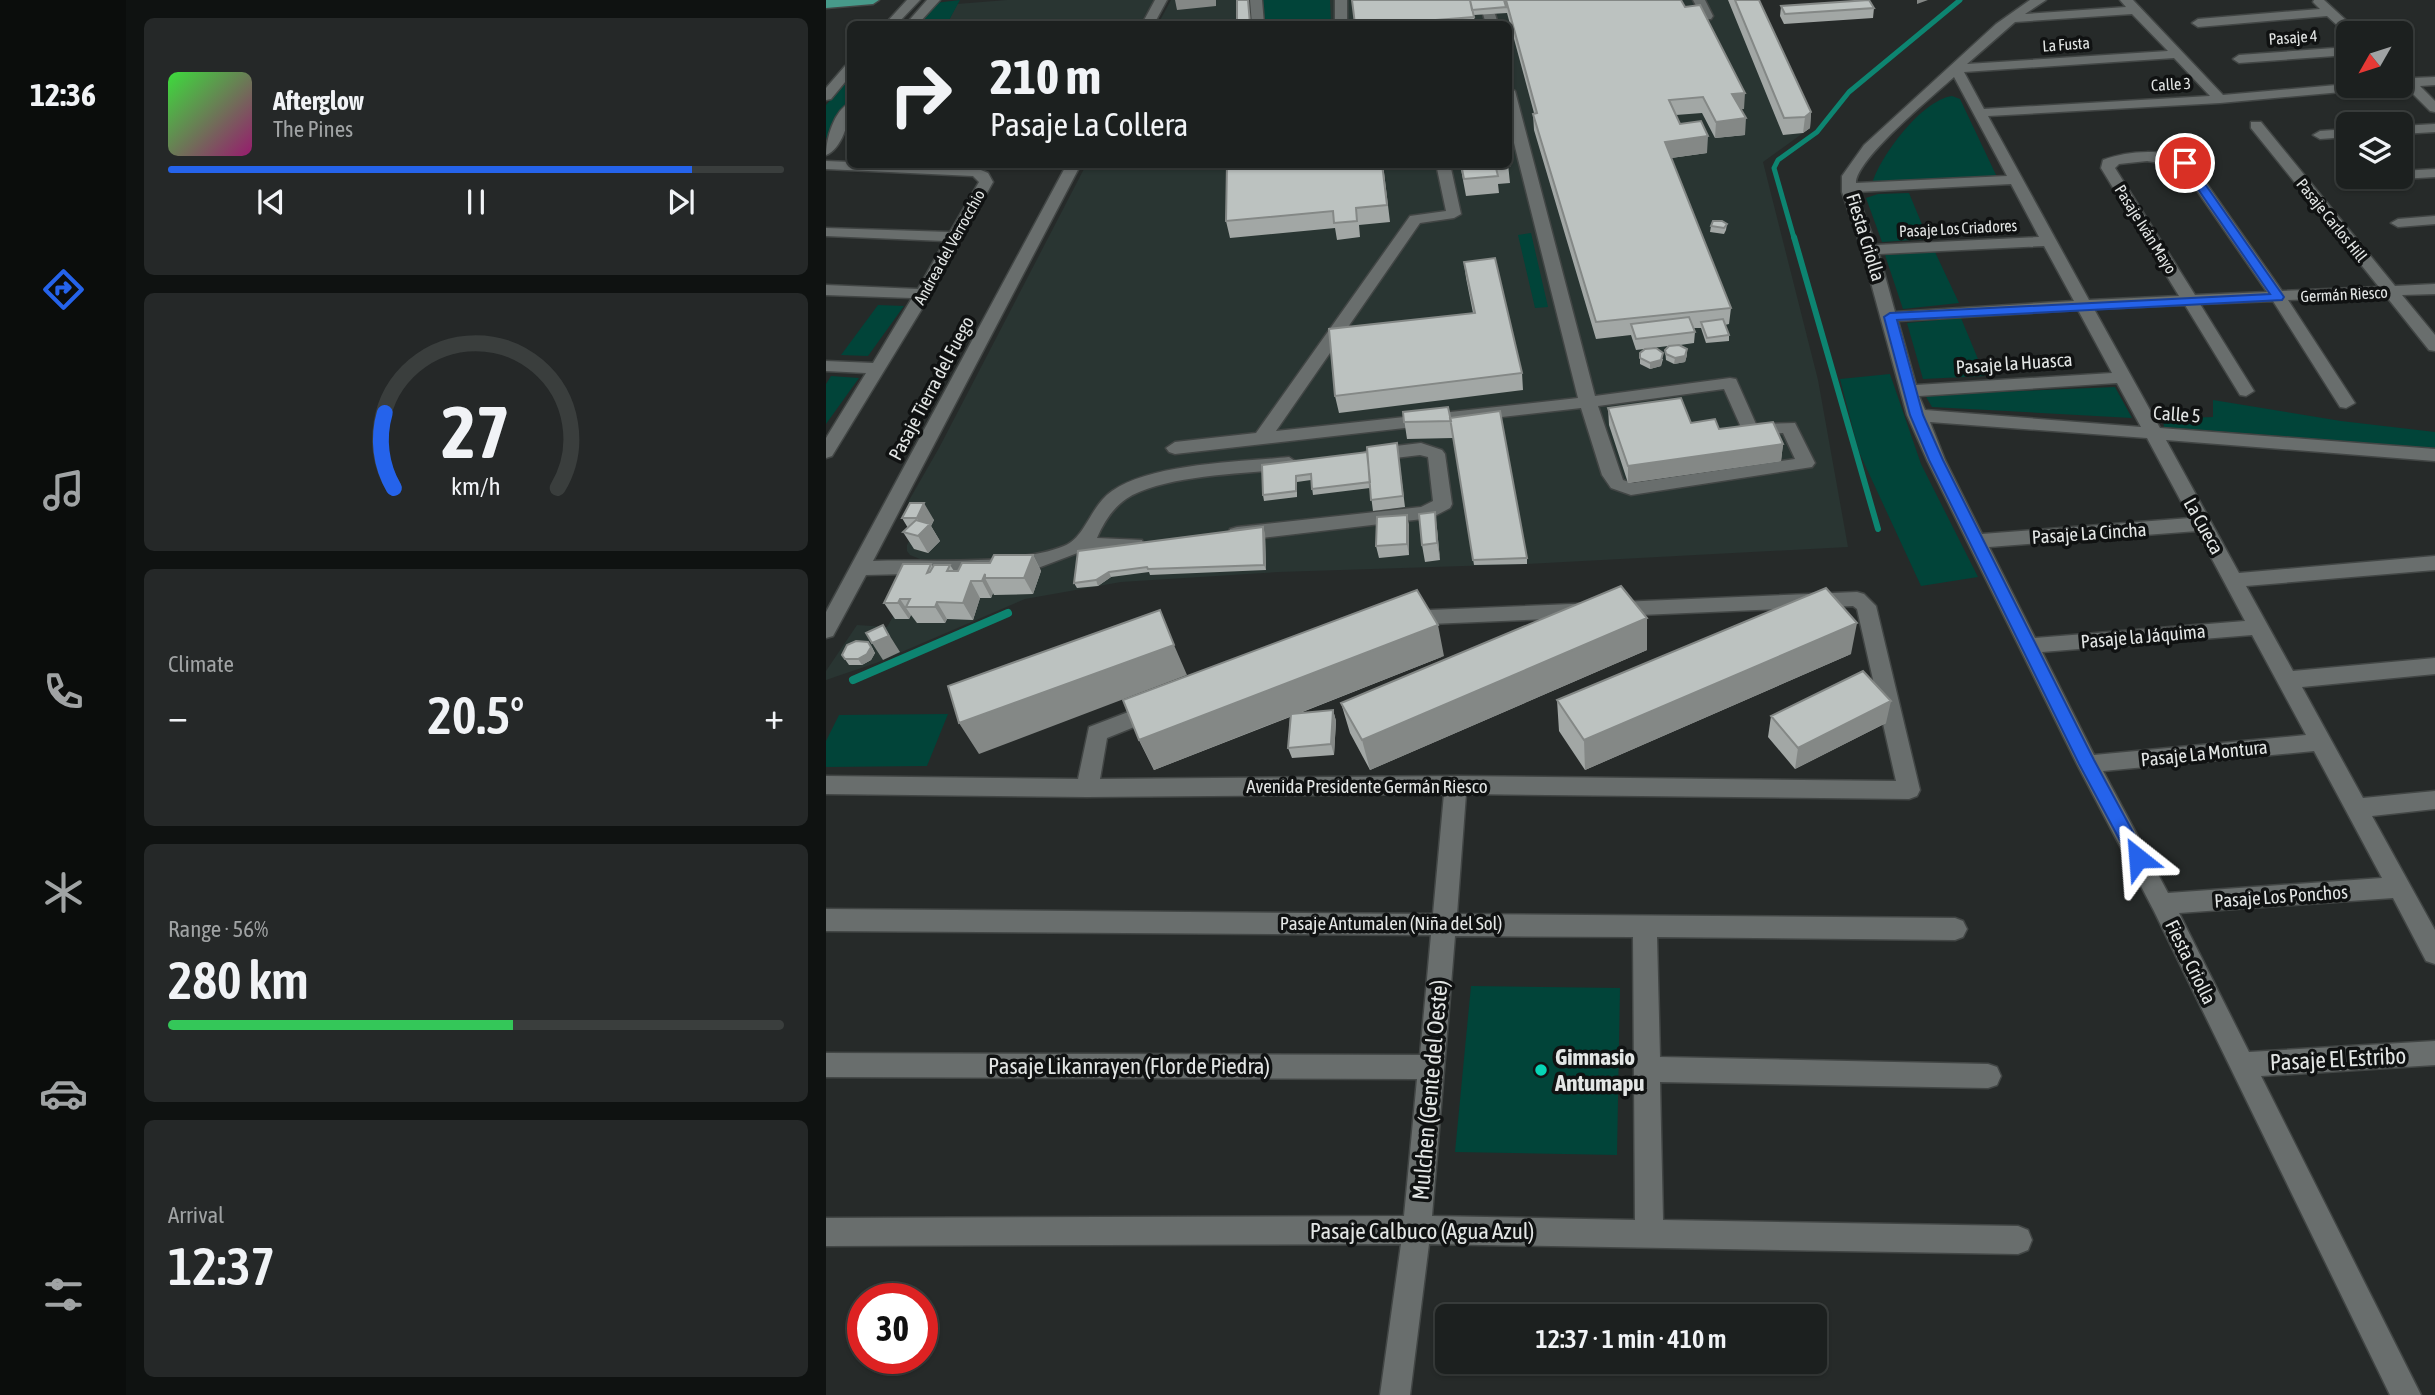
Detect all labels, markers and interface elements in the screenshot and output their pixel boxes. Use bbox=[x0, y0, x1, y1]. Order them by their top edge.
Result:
north arrow bbox=[2336, 21, 2413, 98]
map controls bbox=[2336, 21, 2413, 189]
street label: Pasaje 4 bbox=[2268, 26, 2318, 49]
street label: La Fusta bbox=[2042, 33, 2090, 55]
text: 210 m bbox=[990, 48, 1101, 104]
icon: right bbox=[875, 49, 966, 140]
street label: Calle 3 bbox=[2151, 74, 2191, 94]
text: 12:36 bbox=[30, 76, 96, 113]
text: Afterglow bbox=[273, 86, 364, 116]
text: Pasaje La Collera bbox=[990, 106, 1188, 143]
button: layers bbox=[2336, 112, 2413, 189]
text: The Pines bbox=[273, 116, 353, 142]
pin bbox=[2155, 133, 2215, 193]
icon: arrive bbox=[2166, 144, 2204, 182]
street label: Pasaje Carlos Hill bbox=[2292, 175, 2371, 266]
street label: Pasaje Iván Mayo bbox=[2111, 181, 2180, 277]
icon: previous bbox=[252, 183, 290, 221]
icon: pause bbox=[457, 183, 495, 221]
icon: next bbox=[662, 183, 700, 221]
street label: Andrea del Verrocchio bbox=[910, 186, 988, 308]
street label: Fiesta Criolla bbox=[1842, 190, 1890, 284]
street label: Pasaje Los Criadores bbox=[1898, 216, 2018, 241]
icon: directions bbox=[39, 265, 88, 314]
street label: Germán Riesco bbox=[2300, 283, 2388, 305]
street label: Pasaje Tierra del Fuego bbox=[884, 312, 978, 464]
street label: Pasaje la Huasca bbox=[1955, 348, 2073, 378]
text: 27 bbox=[442, 391, 510, 474]
street label: Calle 5 bbox=[2153, 401, 2201, 427]
icon: music bbox=[39, 466, 88, 515]
text: km/h bbox=[451, 472, 501, 500]
street label: La Cueca bbox=[2180, 494, 2228, 558]
street label: Pasaje La Cincha bbox=[2031, 518, 2147, 548]
street label: Pasaje la Jáquima bbox=[2080, 620, 2206, 652]
text: Climate bbox=[168, 651, 234, 677]
icon: phone bbox=[39, 667, 88, 716]
text: 20.5° bbox=[428, 685, 524, 745]
text: − bbox=[168, 694, 188, 737]
text: + bbox=[764, 694, 784, 737]
street label: Pasaje La Montura bbox=[2140, 735, 2268, 771]
street label: Avenida Presidente Germán Riesco bbox=[1246, 775, 1488, 797]
position arrow bbox=[2101, 821, 2175, 895]
icon: climate bbox=[39, 868, 88, 917]
street label: Pasaje Los Ponchos bbox=[2214, 880, 2349, 912]
street label: Pasaje Antumalen (Niña del Sol) bbox=[1280, 912, 1502, 934]
text: Range · 56% bbox=[168, 916, 268, 942]
street label: Fiesta Criolla bbox=[2161, 916, 2221, 1008]
text: 280 km bbox=[168, 950, 309, 1010]
street label: Mulchen (Gente del Oeste) bbox=[1407, 979, 1453, 1201]
street label: Pasaje El Estribo bbox=[2269, 1042, 2407, 1076]
place label: Gimnasio Antumapu bbox=[1554, 1044, 1644, 1096]
street label: Pasaje Likanrayen (Flor de Piedra) bbox=[988, 1053, 1270, 1079]
marker: Gimnasio Antumapu bbox=[1533, 1062, 1549, 1078]
icon: car bbox=[39, 1069, 88, 1118]
text: Arrival bbox=[168, 1202, 224, 1228]
street label: Pasaje Calbuco (Agua Azul) bbox=[1310, 1218, 1534, 1244]
text: 12:37 bbox=[168, 1236, 275, 1296]
icon: filters bbox=[39, 1270, 88, 1319]
speed limit sign: 30 bbox=[847, 1283, 938, 1374]
text: 12:37 · 1 min · 410 m bbox=[1536, 1324, 1726, 1354]

